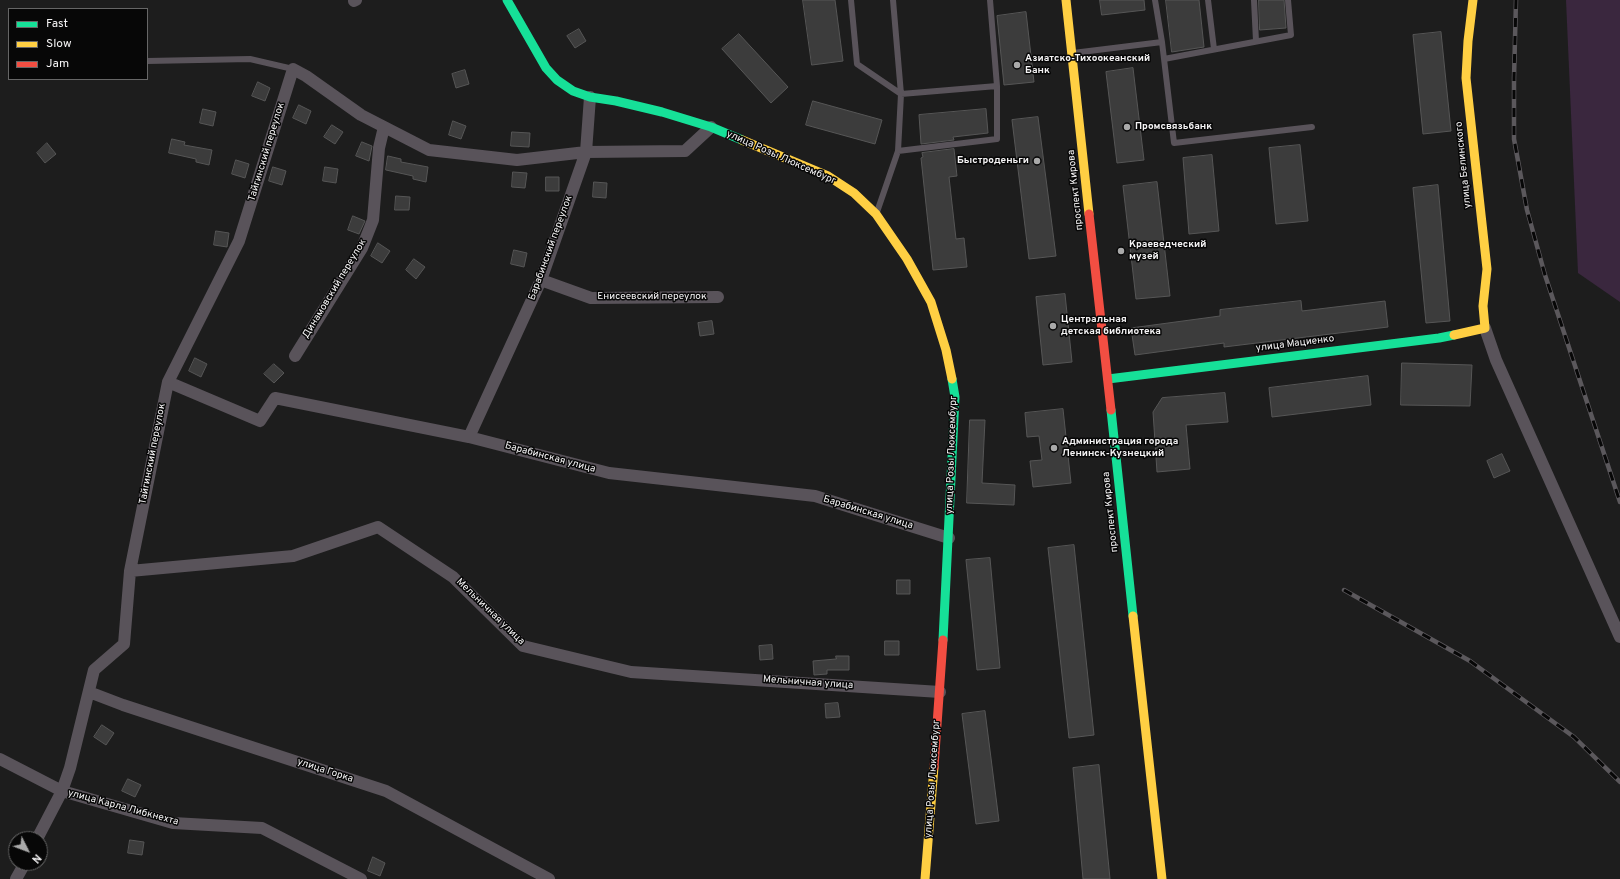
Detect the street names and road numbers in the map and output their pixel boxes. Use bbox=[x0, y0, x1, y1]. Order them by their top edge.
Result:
street label: Тайгинский переулок bbox=[246, 101, 288, 203]
street label: улица Белинского bbox=[1453, 121, 1475, 209]
street label: улица Розы Люксембург bbox=[724, 128, 838, 188]
street label: проспект Кирова bbox=[1066, 149, 1086, 231]
street label: Барабинский переулок bbox=[526, 194, 576, 302]
street label: Динамовский переулок bbox=[301, 237, 369, 341]
street label: Енисеевский переулок bbox=[597, 291, 707, 303]
street label: улица Мациенко bbox=[1255, 333, 1335, 355]
street label: улица Розы Люксембург bbox=[944, 396, 960, 514]
street label: Тайгинский переулок bbox=[137, 402, 169, 506]
street label: Барабинская улица bbox=[503, 440, 597, 476]
street label: проспект Кирова bbox=[1101, 471, 1121, 553]
street label: Барабинская улица bbox=[822, 494, 914, 532]
street label: Мельничная улица bbox=[453, 576, 527, 648]
street label: Мельничная улица bbox=[762, 674, 854, 692]
street label: улица Розы Люксембург bbox=[923, 719, 943, 839]
street label: улица Горка bbox=[295, 756, 355, 786]
street label: улица Карла Либкнехта bbox=[66, 787, 180, 829]

